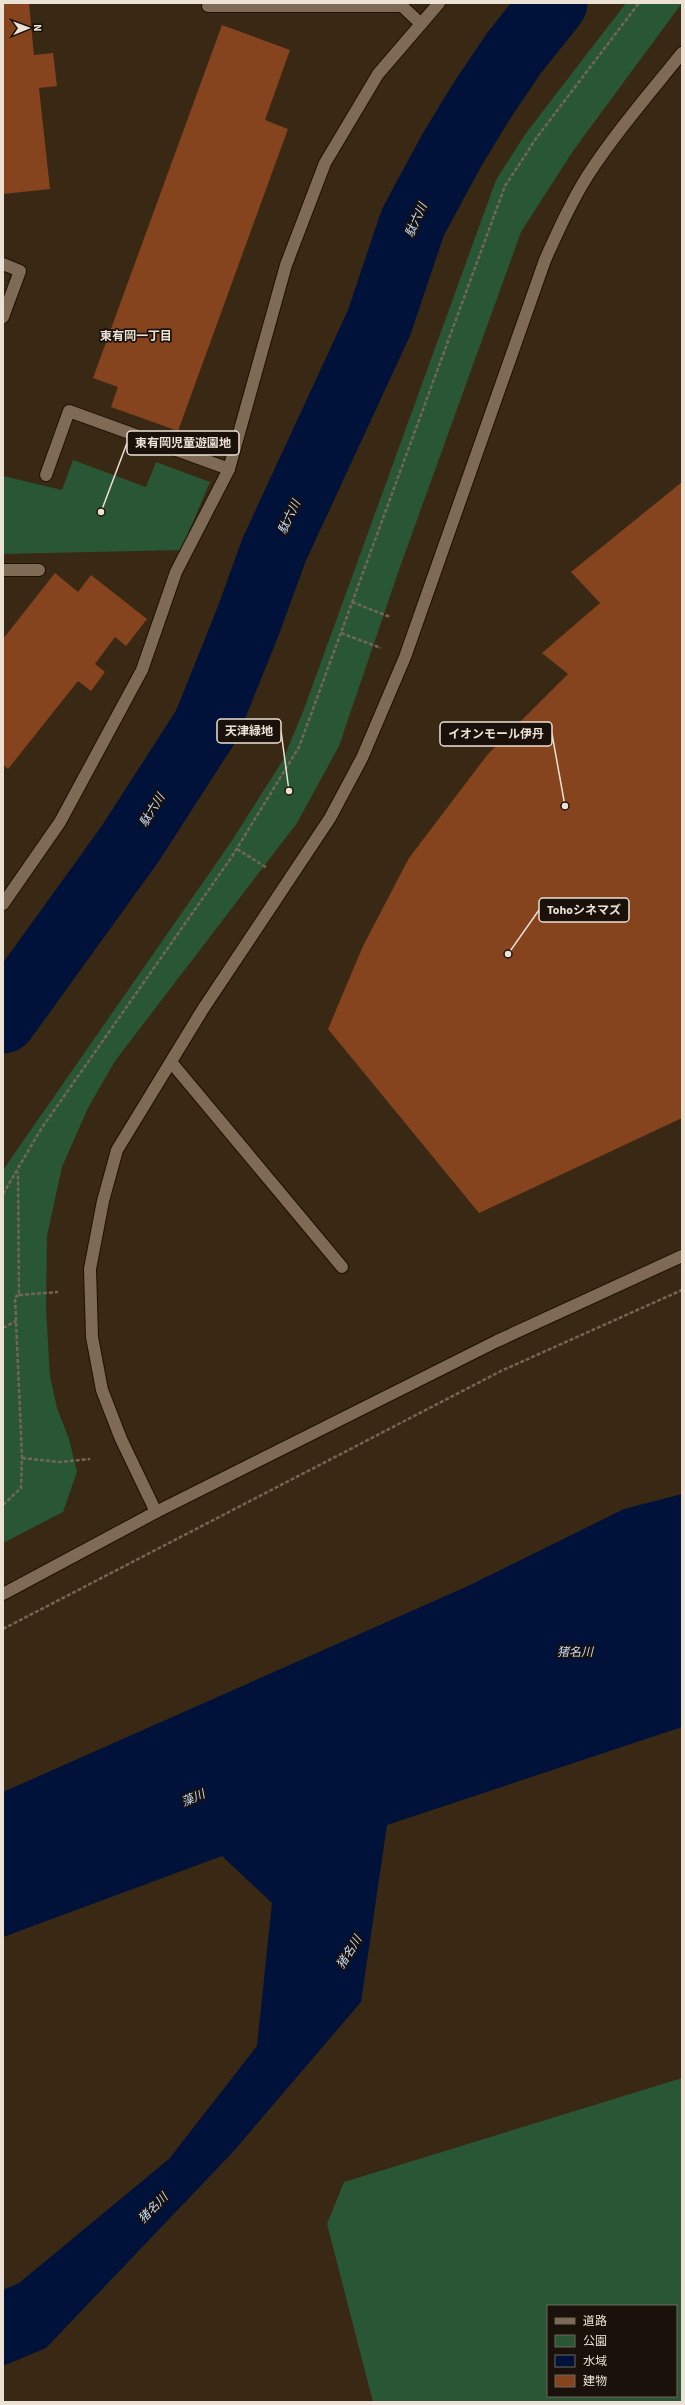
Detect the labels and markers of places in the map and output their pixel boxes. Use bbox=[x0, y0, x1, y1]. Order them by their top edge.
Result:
callout: 東有岡児童遊園地 bbox=[127, 431, 239, 455]
callout: 天津緑地 bbox=[217, 719, 281, 743]
callout: イオンモール伊丹 bbox=[440, 722, 552, 746]
callout: Tohoシネマズ bbox=[539, 898, 629, 922]

